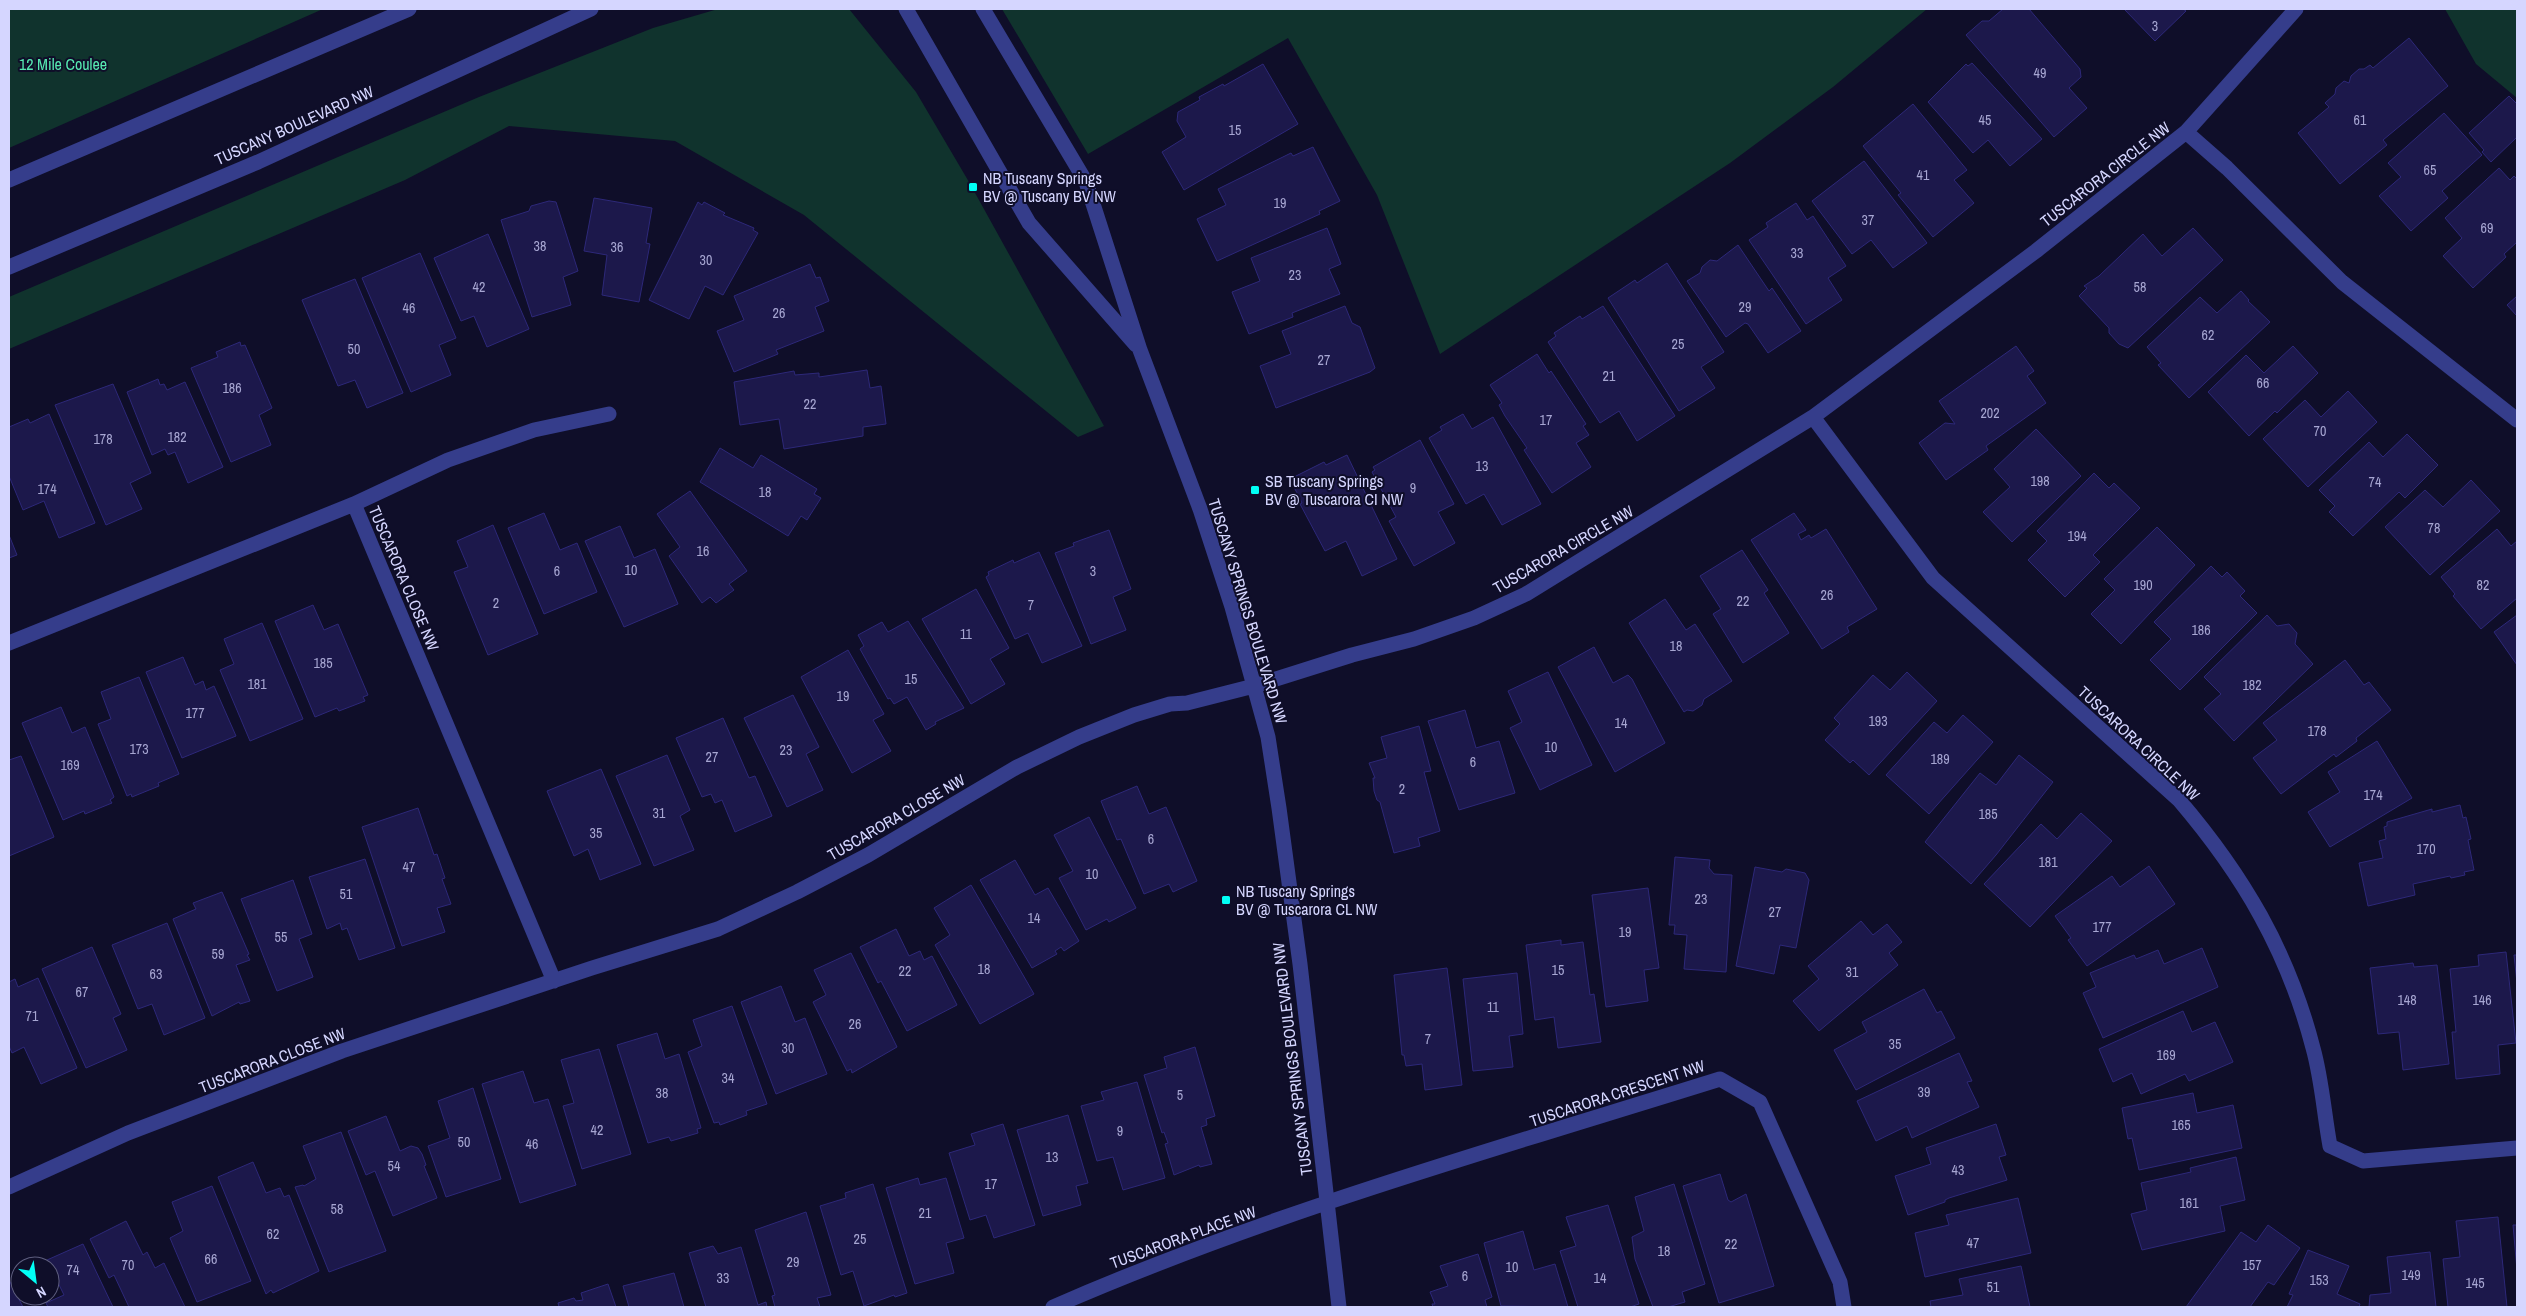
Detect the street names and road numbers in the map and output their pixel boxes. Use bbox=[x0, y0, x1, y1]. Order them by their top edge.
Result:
street label: TUSCANY BOULEVARD NW bbox=[211, 80, 377, 170]
street label: TUSCARORA CIRCLE NW bbox=[2036, 116, 2175, 232]
street label: TUSCANY SPRINGS BOULEVARD NW bbox=[1203, 496, 1293, 727]
street label: TUSCARORA CIRCLE NW bbox=[1489, 499, 1638, 598]
street label: TUSCARORA CLOSE NW bbox=[364, 502, 445, 654]
street label: TUSCARORA CIRCLE NW bbox=[2073, 681, 2205, 806]
street label: TUSCARORA CLOSE NW bbox=[823, 768, 969, 865]
street label: TUSCANY SPRINGS BOULEVARD NW bbox=[1267, 941, 1317, 1177]
street label: TUSCARORA CLOSE NW bbox=[196, 1022, 349, 1098]
street label: TUSCARORA CRESCENT NW bbox=[1527, 1054, 1708, 1132]
street label: TUSCARORA PLACE NW bbox=[1107, 1200, 1260, 1274]

